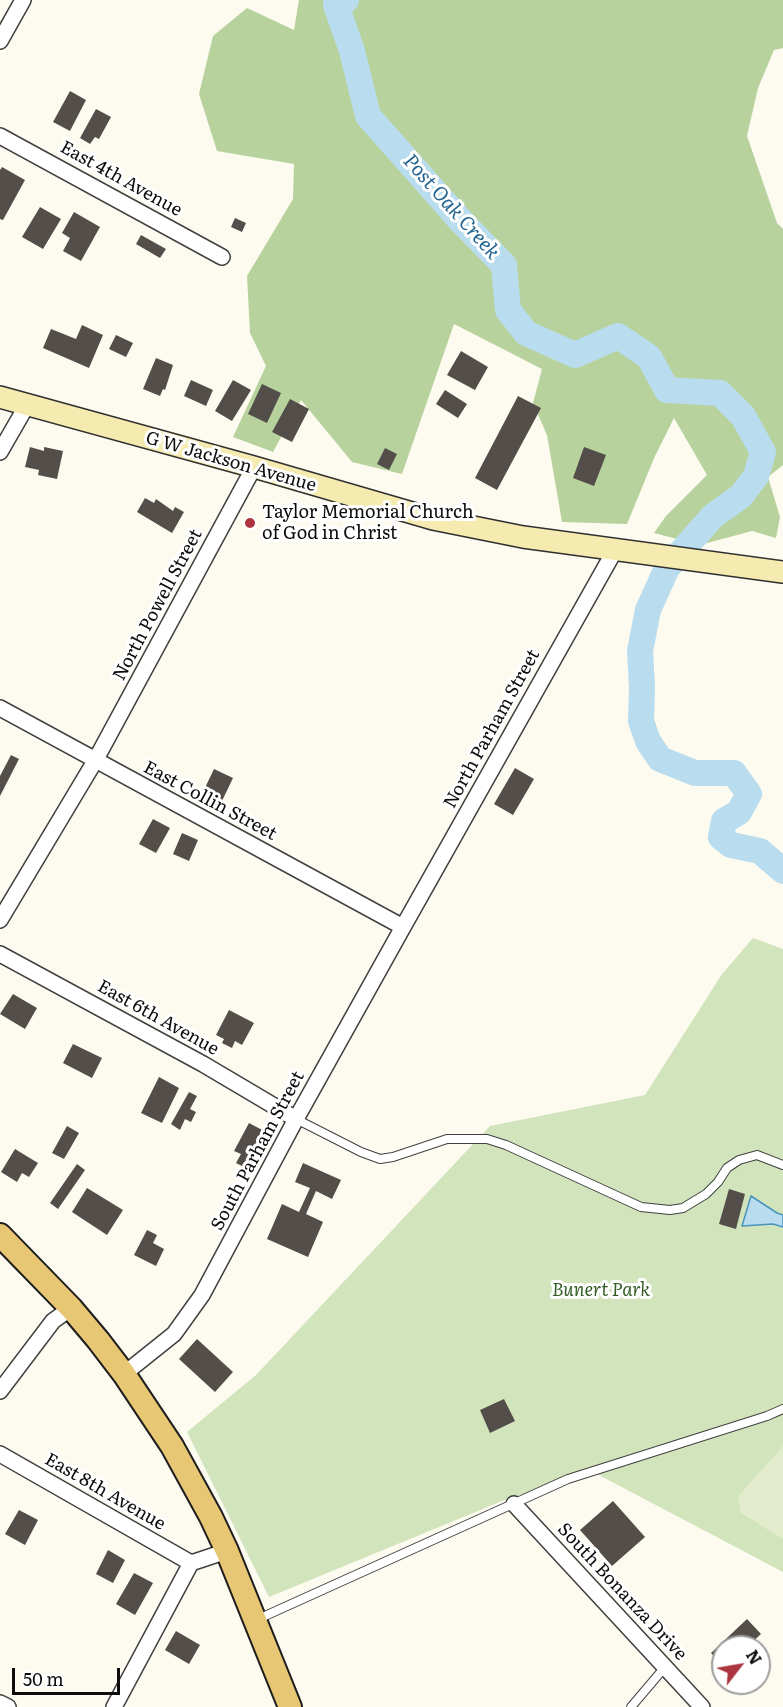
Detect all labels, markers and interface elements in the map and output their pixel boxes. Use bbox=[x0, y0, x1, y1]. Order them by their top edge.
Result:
street label: East 4th Avenue bbox=[56, 137, 186, 221]
water label: Post Oak Creek bbox=[398, 150, 504, 264]
street label: G W Jackson Avenue bbox=[143, 427, 319, 497]
place label: Taylor Memorial Church of God in Christ bbox=[262, 502, 474, 544]
marker: Taylor Memorial Church of God in Christ bbox=[243, 516, 257, 530]
street label: North Powell Street bbox=[109, 526, 207, 684]
street label: North Parham Street bbox=[439, 646, 545, 812]
street label: East Collin Street bbox=[140, 757, 280, 845]
street label: East 6th Avenue bbox=[94, 976, 222, 1060]
street label: South Parham Street bbox=[207, 1068, 309, 1234]
park label: Bunert Park bbox=[552, 1280, 650, 1302]
street label: East 8th Avenue bbox=[41, 1449, 169, 1535]
street label: South Bonanza Drive bbox=[553, 1519, 691, 1665]
north arrow bbox=[711, 1635, 771, 1695]
text: N bbox=[741, 1645, 768, 1669]
scale bar bbox=[15, 1656, 123, 1694]
text: 50 m bbox=[23, 1665, 64, 1692]

